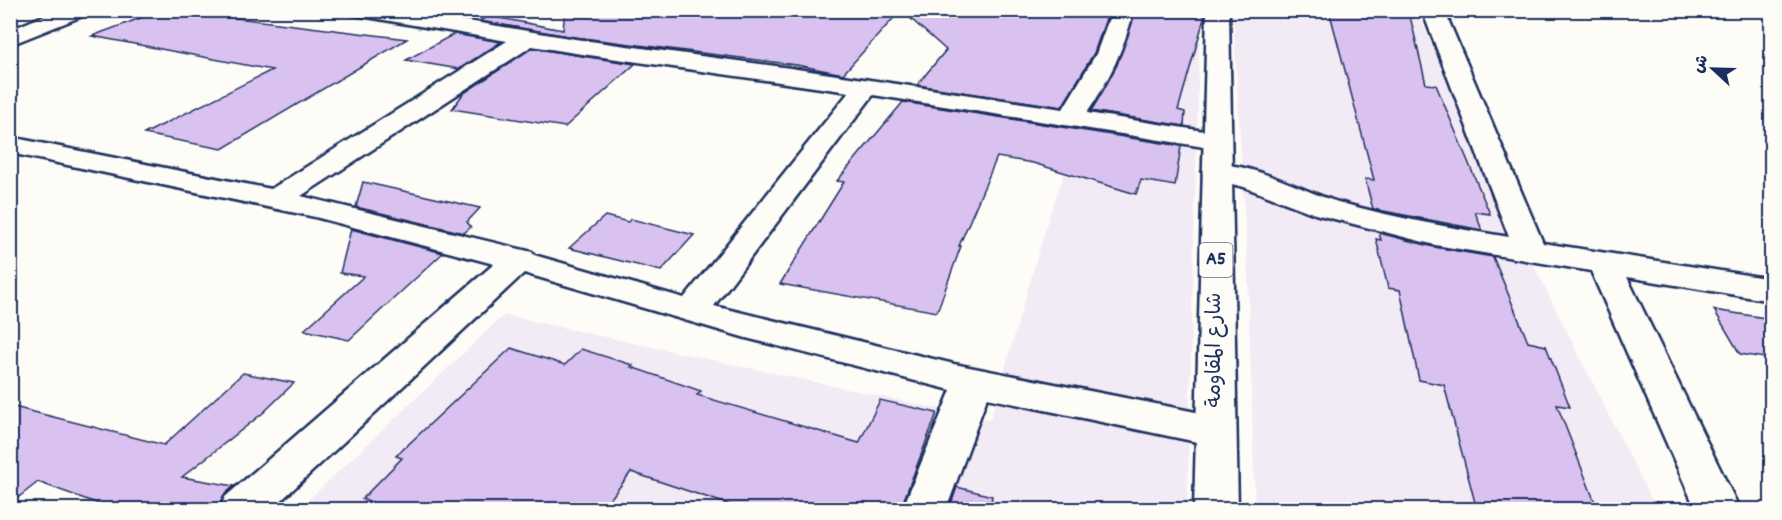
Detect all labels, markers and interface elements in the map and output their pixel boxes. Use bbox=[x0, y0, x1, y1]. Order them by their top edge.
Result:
north arrow bbox=[1683, 39, 1743, 99]
text: ش bbox=[1687, 52, 1715, 77]
road number: A5 bbox=[1200, 243, 1232, 277]
street label: شارع المقاومة bbox=[1201, 292, 1231, 408]

